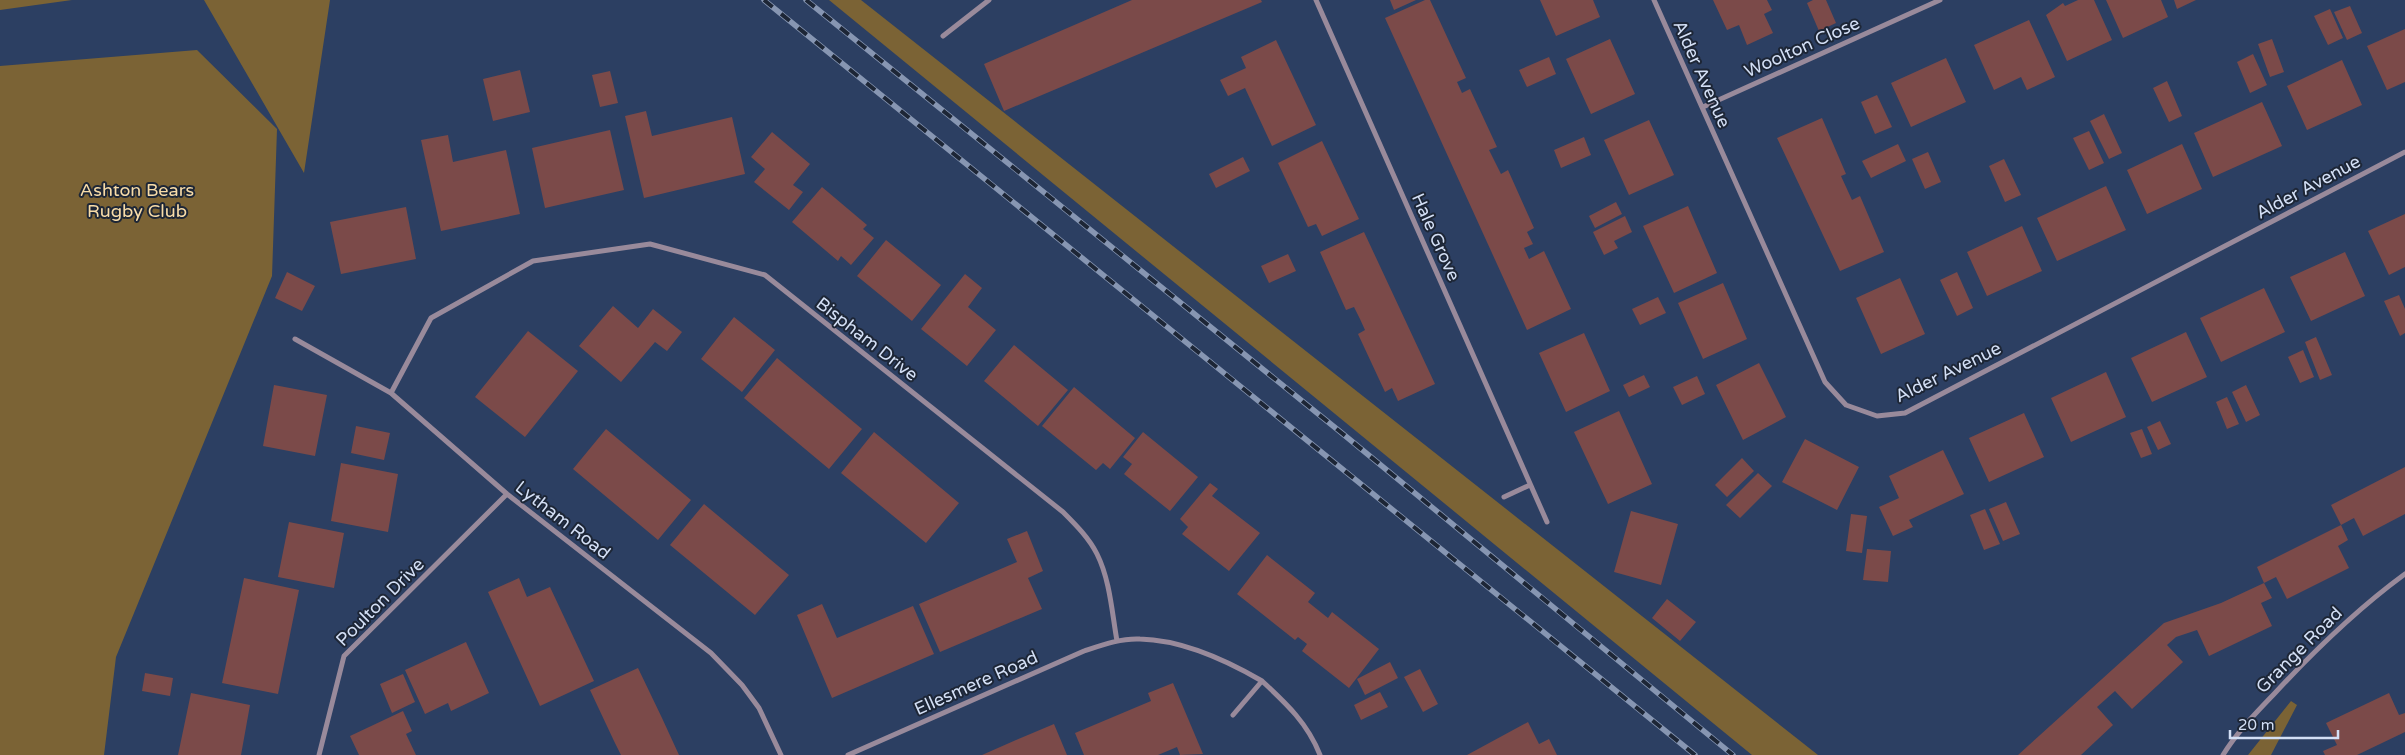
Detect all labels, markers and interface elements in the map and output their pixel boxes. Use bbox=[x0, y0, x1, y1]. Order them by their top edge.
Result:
street label: Woolton Close bbox=[1741, 12, 1863, 82]
street label: Alder Avenue bbox=[1668, 17, 1736, 131]
street label: Alder Avenue bbox=[2252, 150, 2364, 224]
park label: Ashton Bears Rugby Club bbox=[80, 179, 194, 222]
street label: Hale Grove bbox=[1407, 190, 1465, 284]
street label: Bispham Drive bbox=[812, 292, 922, 386]
street label: Alder Avenue bbox=[1891, 337, 2005, 407]
street label: Lytham Road bbox=[511, 476, 615, 564]
street label: Poulton Drive bbox=[331, 553, 429, 651]
street label: Grange Road bbox=[2251, 602, 2347, 698]
street label: Ellesmere Road bbox=[911, 646, 1041, 720]
scale bar bbox=[2230, 708, 2338, 740]
text: 20 m bbox=[2238, 716, 2275, 734]

